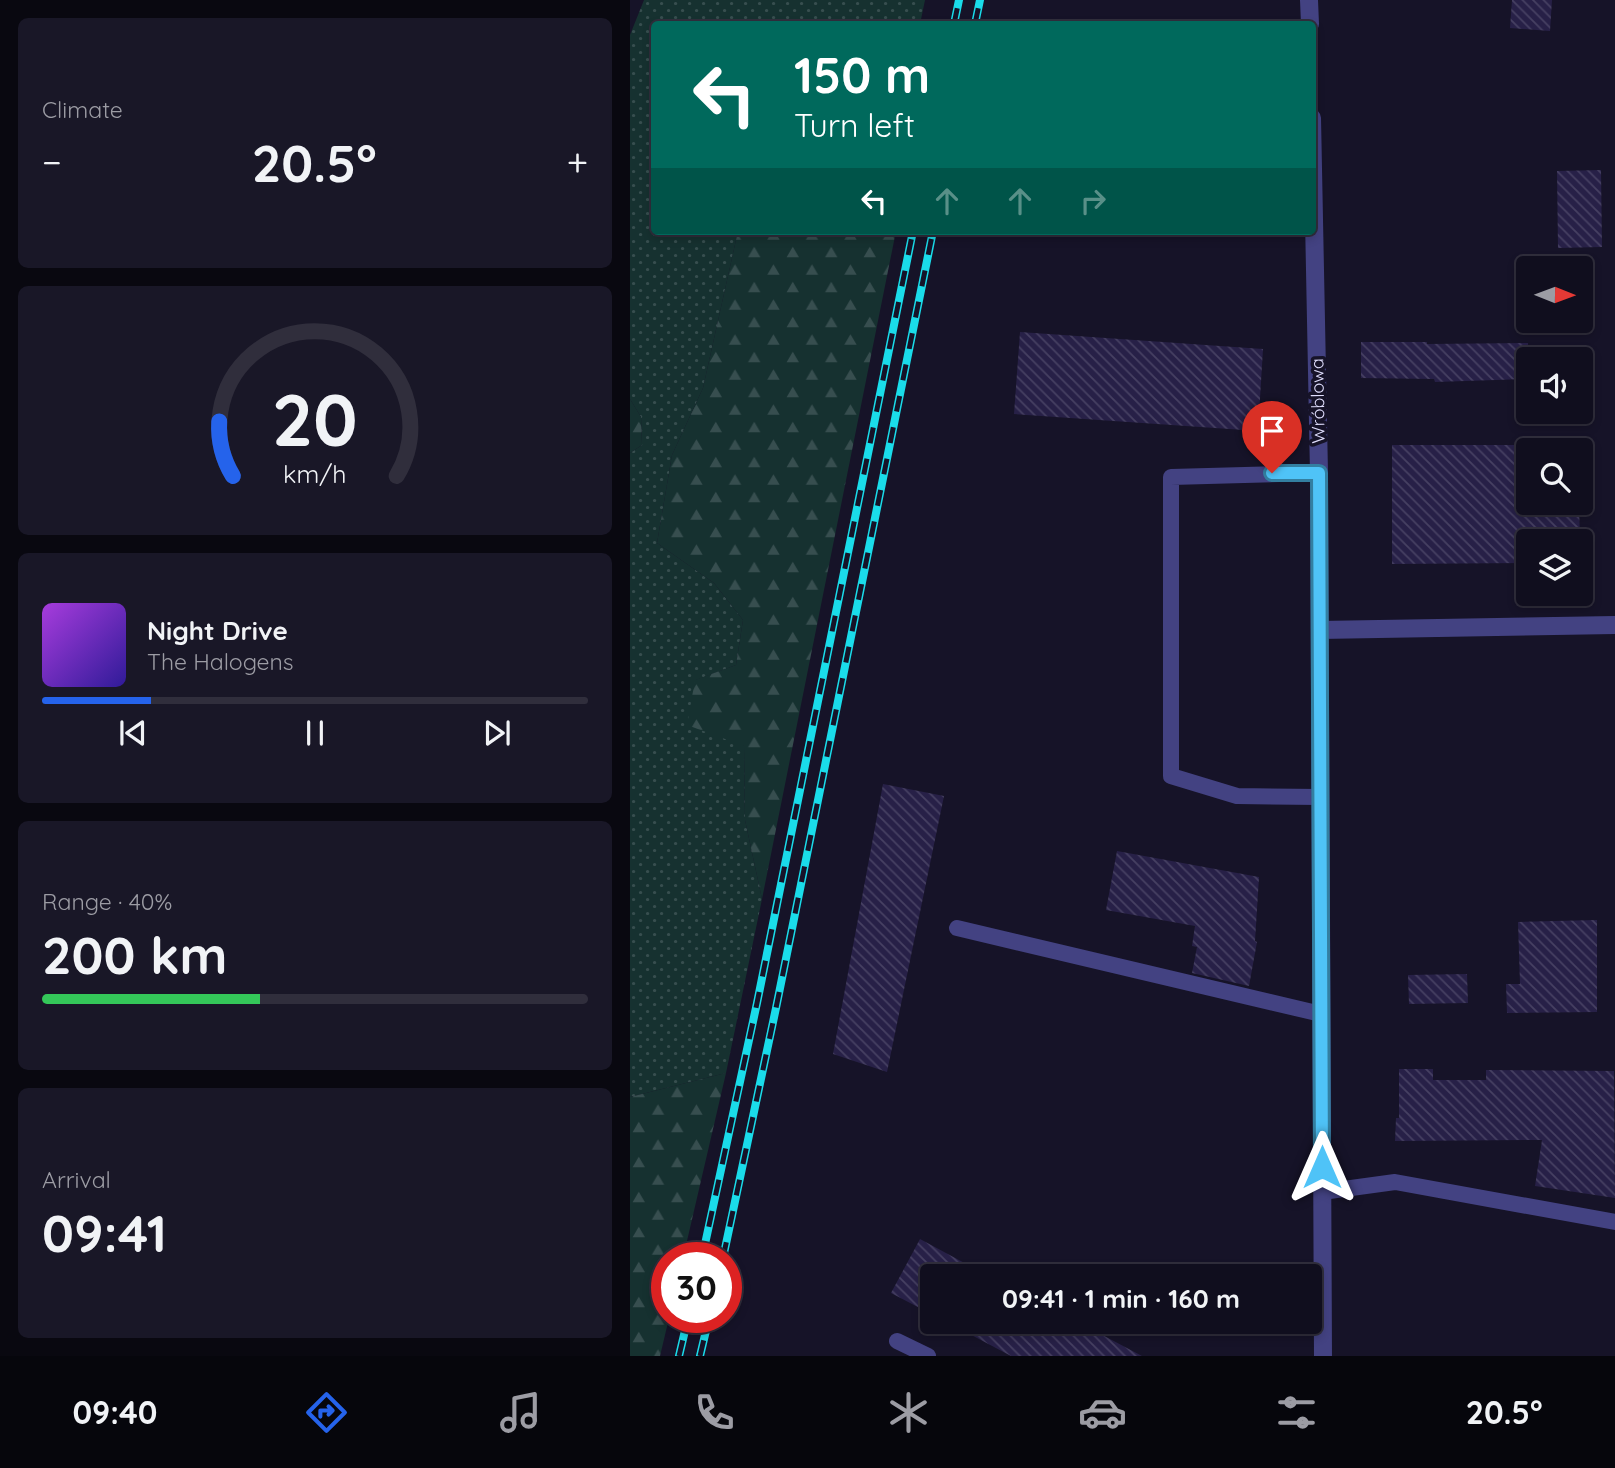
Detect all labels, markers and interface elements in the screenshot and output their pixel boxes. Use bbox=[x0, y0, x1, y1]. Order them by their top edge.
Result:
text: 150 m bbox=[794, 44, 930, 105]
icon: left bbox=[679, 49, 770, 140]
text: Climate bbox=[42, 95, 123, 124]
text: Turn left bbox=[794, 105, 915, 145]
text: 20.5° bbox=[252, 130, 377, 195]
text: − bbox=[42, 138, 62, 186]
text: + bbox=[567, 138, 588, 186]
icon: left bbox=[855, 182, 893, 220]
icon: ahead bbox=[928, 182, 966, 220]
icon: ahead bbox=[1001, 182, 1039, 220]
icon: right bbox=[1074, 182, 1112, 220]
north arrow bbox=[1516, 256, 1592, 332]
map controls bbox=[1516, 256, 1593, 606]
button: sound bbox=[1516, 347, 1593, 424]
street label: Wróblowa bbox=[1305, 358, 1330, 444]
text: 20 bbox=[272, 374, 358, 465]
pin bbox=[1242, 401, 1302, 473]
icon: arrive bbox=[1253, 412, 1291, 450]
button: search bbox=[1516, 438, 1593, 515]
text: km/h bbox=[283, 458, 347, 489]
button: layers bbox=[1516, 529, 1593, 606]
text: Night Drive bbox=[147, 614, 288, 647]
text: The Halogens bbox=[147, 647, 294, 676]
icon: previous bbox=[114, 714, 152, 752]
icon: pause bbox=[296, 714, 334, 752]
icon: next bbox=[478, 714, 516, 752]
text: Range · 40% bbox=[42, 887, 172, 916]
text: 200 km bbox=[42, 922, 228, 987]
position arrow bbox=[1285, 1130, 1359, 1204]
text: Arrival bbox=[42, 1165, 111, 1194]
text: 09:41 bbox=[42, 1200, 167, 1265]
speed limit sign: 30 bbox=[651, 1242, 742, 1333]
text: 09:41 · 1 min · 160 m bbox=[1002, 1282, 1240, 1315]
icon: directions bbox=[302, 1388, 351, 1437]
icon: music bbox=[496, 1388, 545, 1437]
icon: phone bbox=[690, 1388, 739, 1437]
icon: climate bbox=[884, 1388, 933, 1437]
icon: car bbox=[1078, 1388, 1127, 1437]
icon: filters bbox=[1272, 1388, 1321, 1437]
text: 09:40 bbox=[72, 1392, 157, 1432]
text: 20.5° bbox=[1466, 1392, 1543, 1432]

